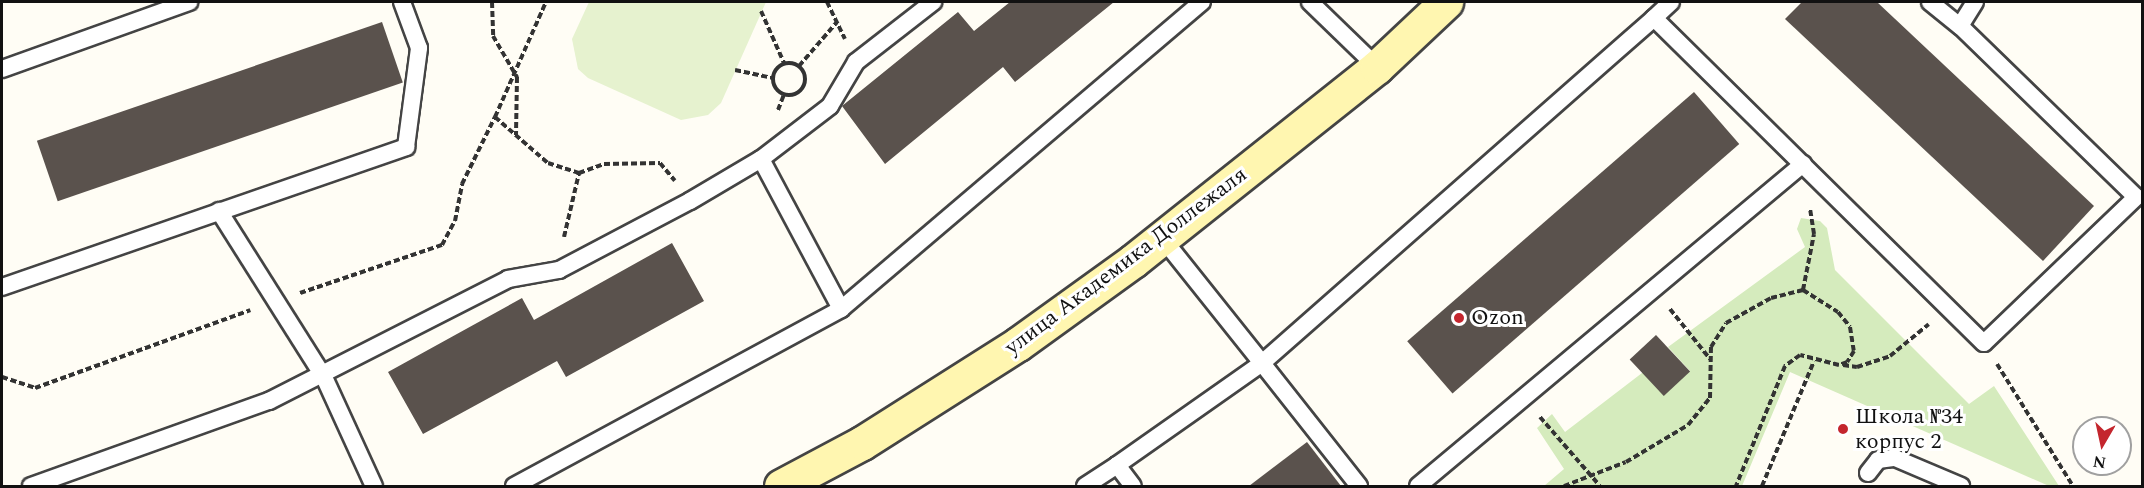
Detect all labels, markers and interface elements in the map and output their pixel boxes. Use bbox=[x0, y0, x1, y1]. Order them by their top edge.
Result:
street label: улица Академика Доллежаля bbox=[1000, 161, 1252, 361]
place label: Ozon bbox=[1471, 305, 1524, 331]
marker: Ozon bbox=[1452, 311, 1466, 325]
place label: Школа №34 корпус 2 bbox=[1855, 403, 1963, 454]
north arrow bbox=[2072, 416, 2132, 476]
marker: Школа №34 корпус 2 bbox=[1836, 422, 1850, 436]
text: N bbox=[2091, 449, 2108, 475]

